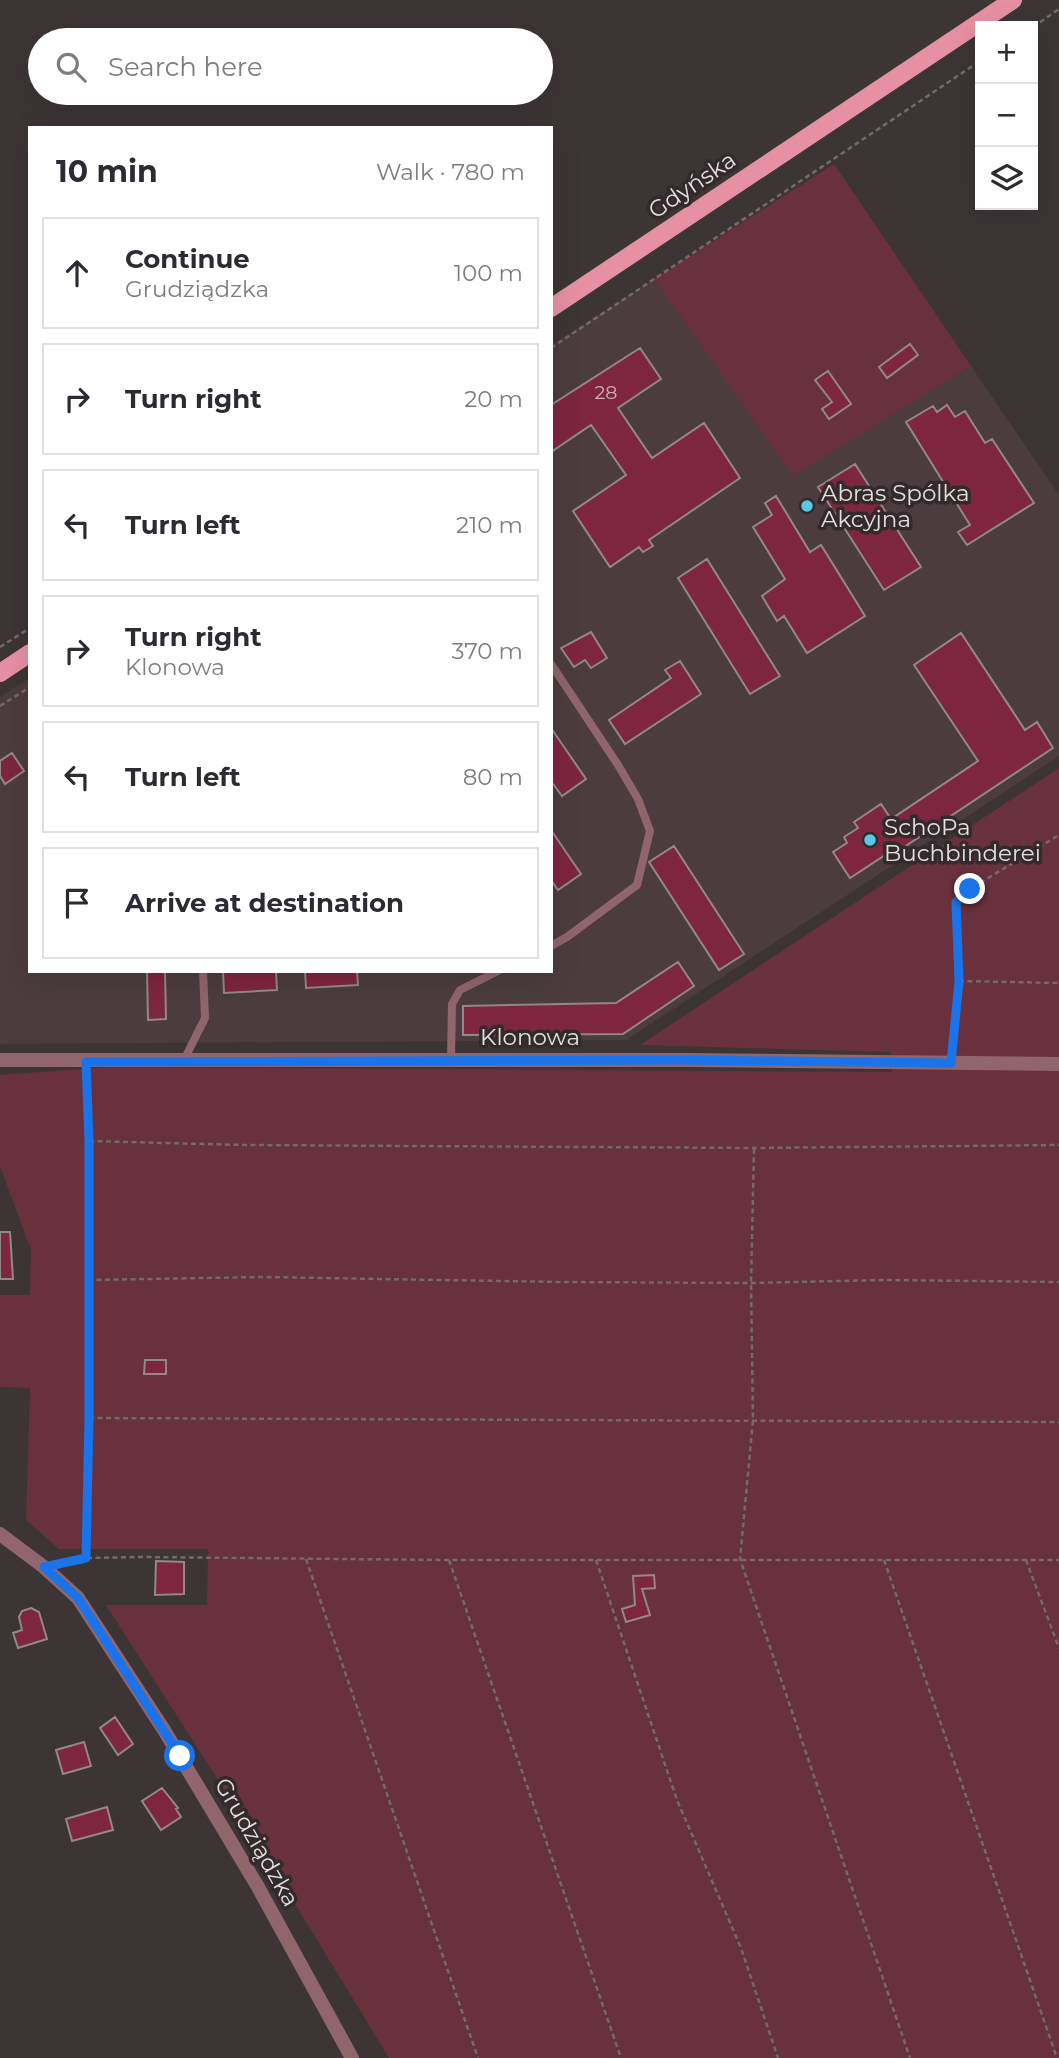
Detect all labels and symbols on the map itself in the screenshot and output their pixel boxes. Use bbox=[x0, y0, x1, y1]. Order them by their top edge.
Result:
street label: Gdyńska bbox=[643, 146, 741, 224]
house number: 28 bbox=[595, 381, 617, 404]
place label: Abras Spólka Akcyjna bbox=[821, 479, 970, 533]
marker: Abras Spólka Akcyjna bbox=[799, 498, 815, 514]
place label: SchoPa Buchbinderei bbox=[884, 813, 1041, 867]
marker: SchoPa Buchbinderei bbox=[862, 832, 878, 848]
route end bbox=[954, 873, 985, 904]
street label: Klonowa bbox=[480, 1023, 580, 1051]
route start bbox=[164, 1740, 195, 1771]
street label: Grudziądzka bbox=[209, 1773, 305, 1911]

